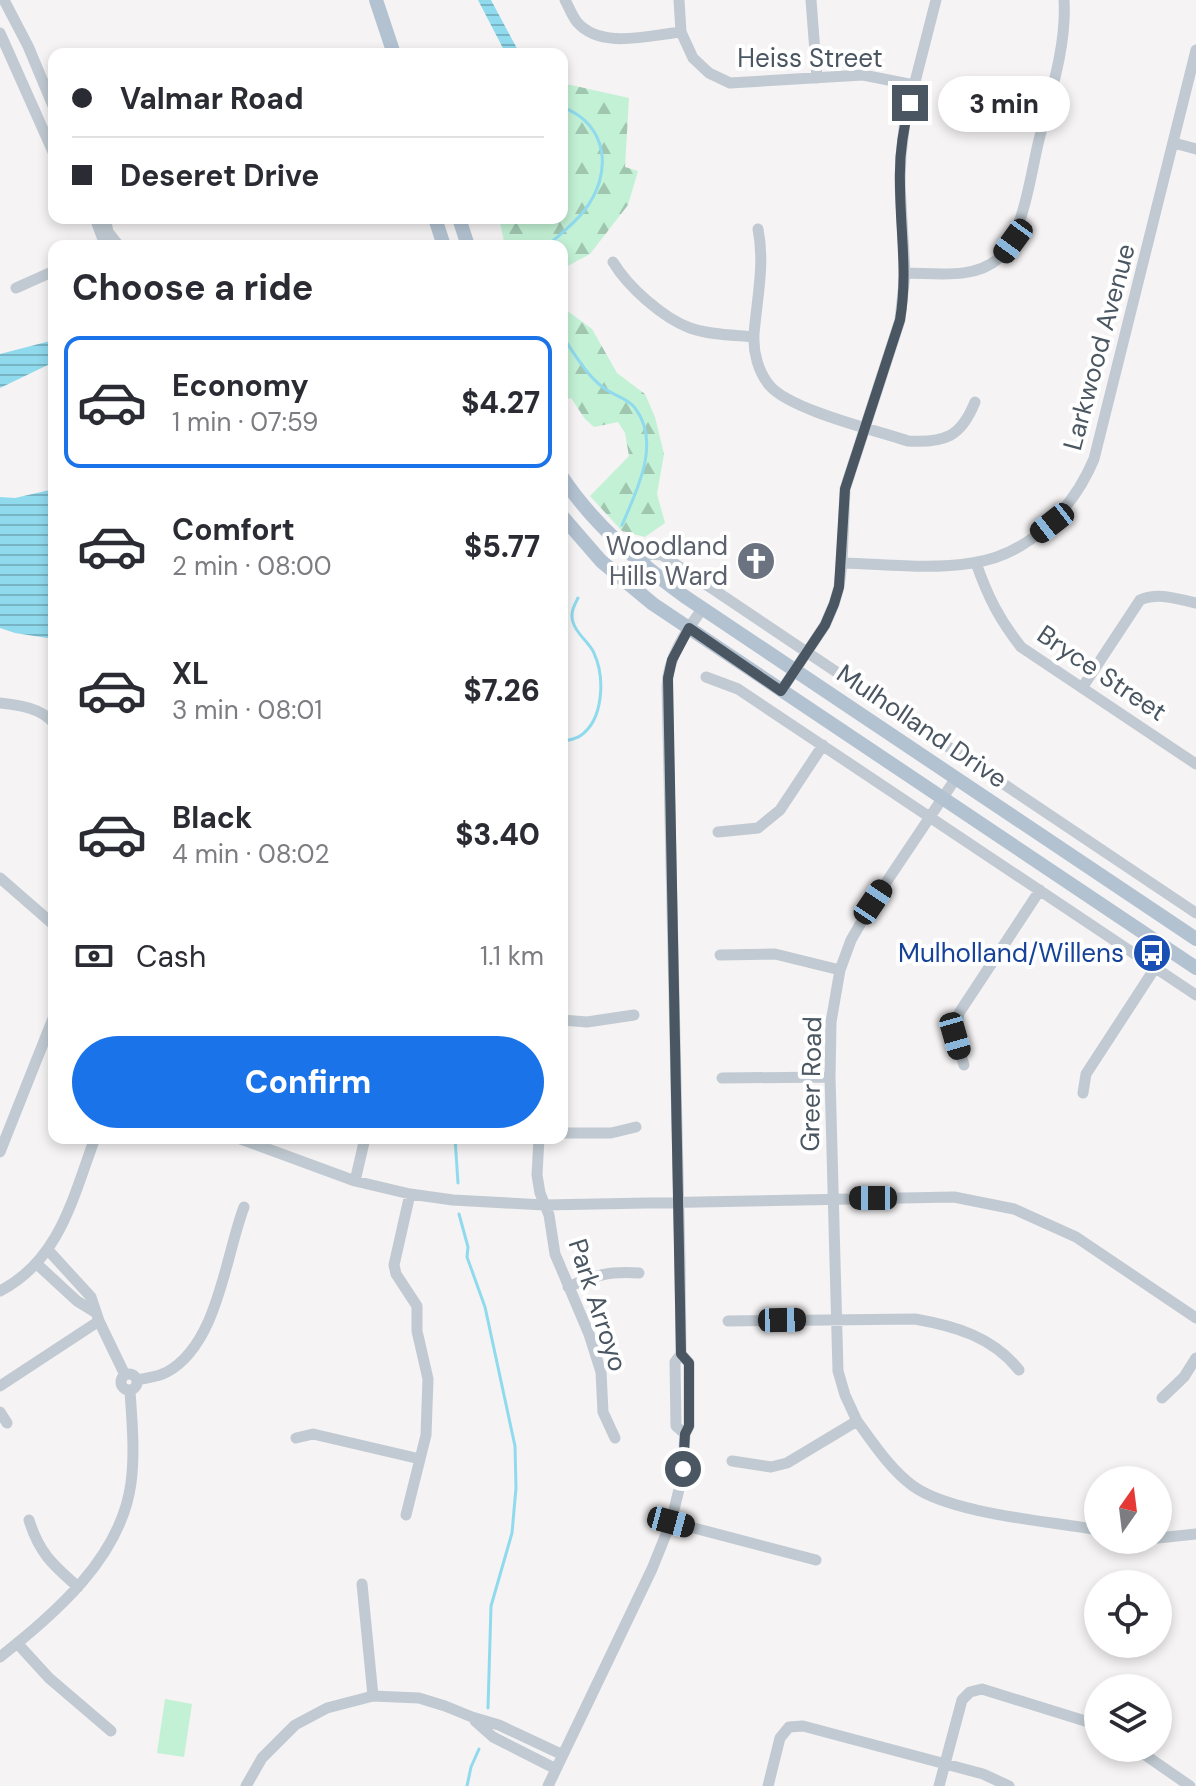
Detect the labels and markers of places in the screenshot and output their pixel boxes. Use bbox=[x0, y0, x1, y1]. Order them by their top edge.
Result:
place label: Woodland Hills Ward bbox=[606, 529, 728, 593]
church icon: Woodland Hills Ward bbox=[735, 540, 777, 582]
bus stop icon: Mulholland/Willens bbox=[1131, 932, 1173, 974]
place label: Mulholland/Willens bbox=[898, 936, 1124, 970]

